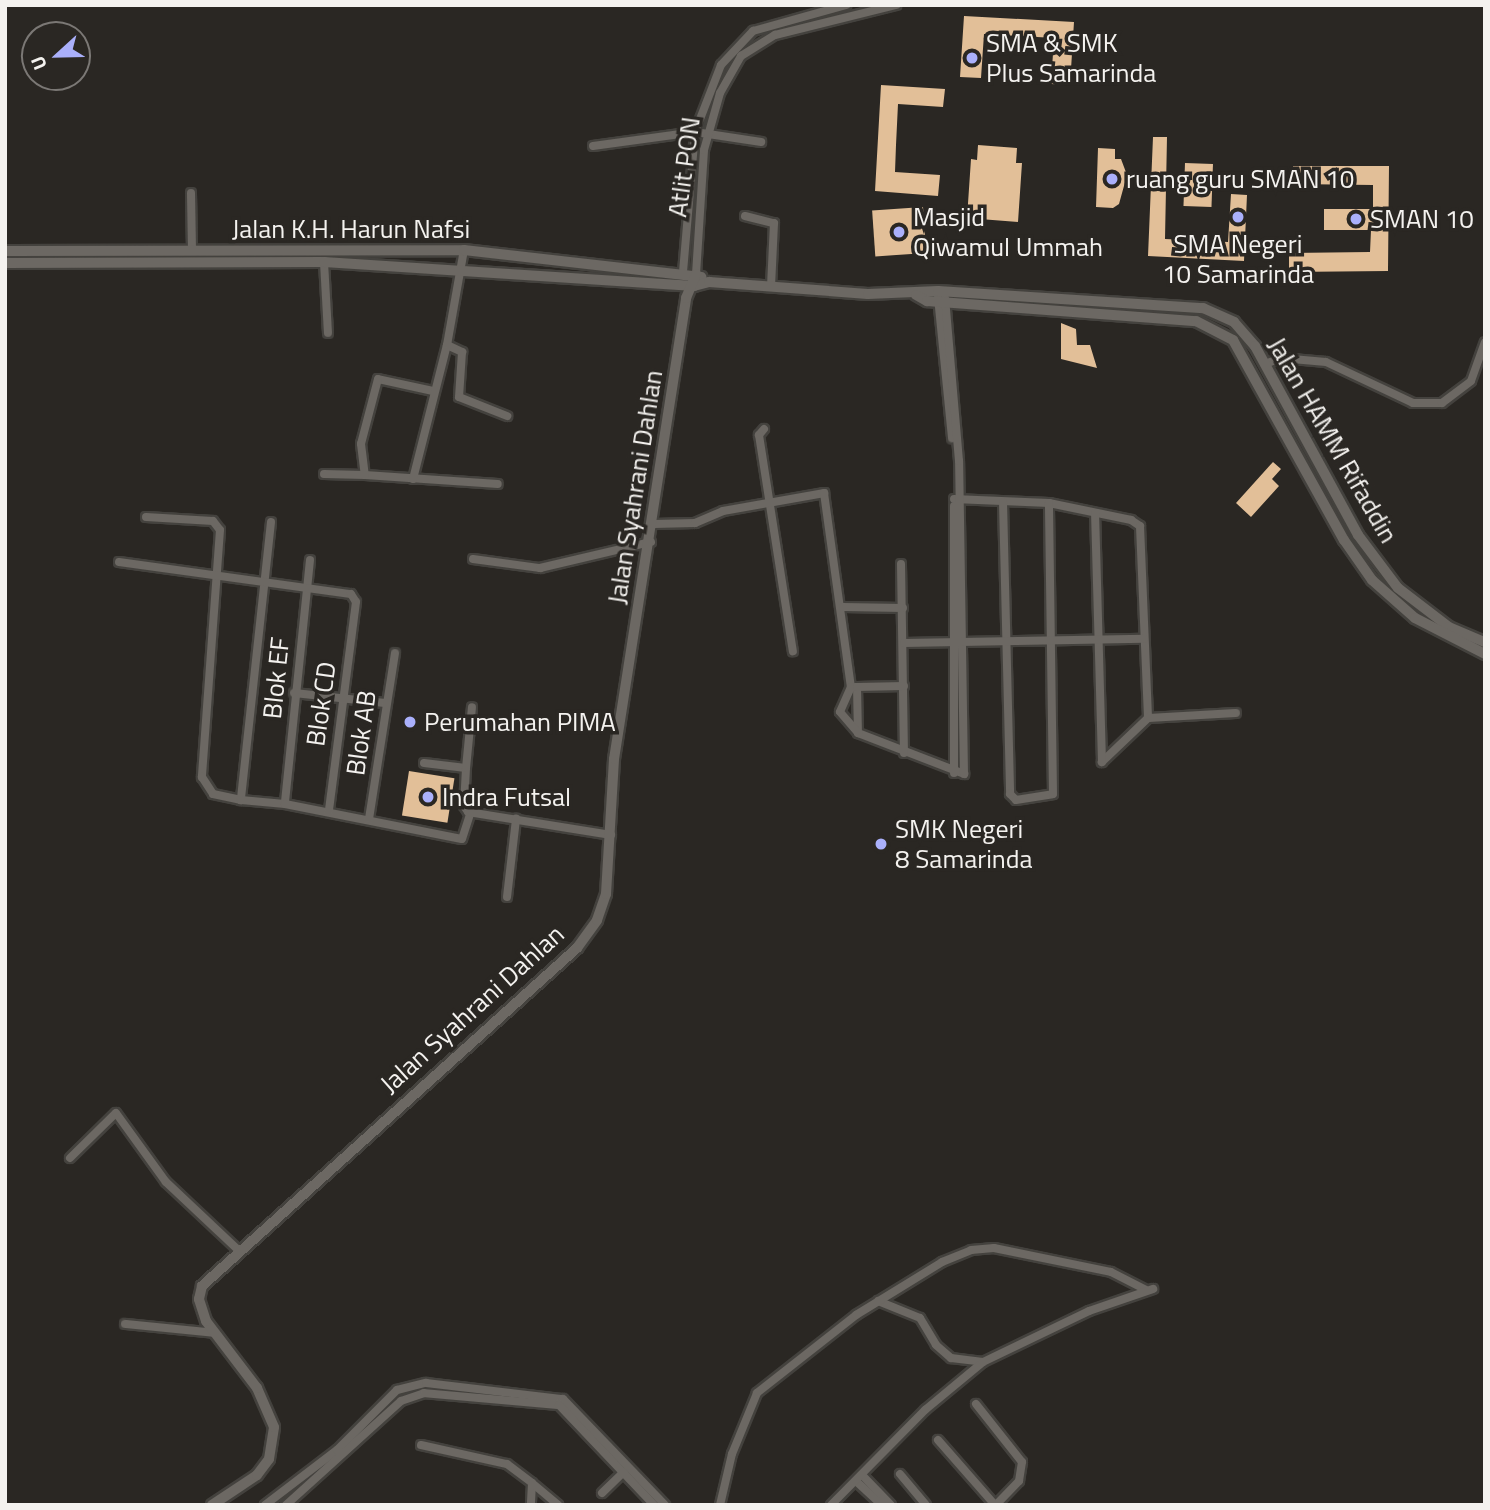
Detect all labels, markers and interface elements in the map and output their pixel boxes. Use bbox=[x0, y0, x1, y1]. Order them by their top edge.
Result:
north arrow bbox=[21, 21, 91, 91]
place label: SMA & SMK Plus Samarinda bbox=[986, 27, 1156, 88]
marker: SMA & SMK Plus Samarinda bbox=[964, 50, 980, 66]
text: U bbox=[22, 52, 54, 75]
street label: Atlit PON bbox=[662, 115, 706, 219]
place label: ruang guru SMAN 10 bbox=[1126, 163, 1354, 195]
marker: ruang guru SMAN 10 bbox=[1104, 171, 1120, 187]
place label: Masjid Qiwamul Ummah bbox=[913, 201, 1103, 262]
place label: SMAN 10 bbox=[1370, 203, 1474, 235]
marker: SMA Negeri 10 Samarinda bbox=[1230, 209, 1246, 225]
marker: SMAN 10 bbox=[1348, 211, 1364, 227]
street label: Jalan K.H. Harun Nafsi bbox=[232, 213, 470, 245]
marker: Masjid Qiwamul Ummah bbox=[891, 224, 907, 240]
place label: SMA Negeri 10 Samarinda bbox=[1162, 228, 1314, 290]
street label: Jalan HAMM Rifaddin bbox=[1261, 332, 1405, 548]
street label: Jalan Syahrani Dahlan bbox=[601, 368, 669, 606]
street label: Blok EF bbox=[256, 636, 296, 720]
street label: Blok CD bbox=[300, 660, 342, 748]
street label: Blok AB bbox=[340, 689, 382, 777]
place label: Perumahan PIMA bbox=[424, 706, 616, 738]
marker: Perumahan PIMA bbox=[402, 714, 418, 730]
place label: Indra Futsal bbox=[442, 781, 571, 813]
marker: Indra Futsal bbox=[420, 789, 436, 805]
place label: SMK Negeri 8 Samarinda bbox=[895, 813, 1033, 874]
marker: SMK Negeri 8 Samarinda bbox=[873, 836, 889, 852]
street label: Jalan Syahrani Dahlan bbox=[374, 918, 570, 1100]

